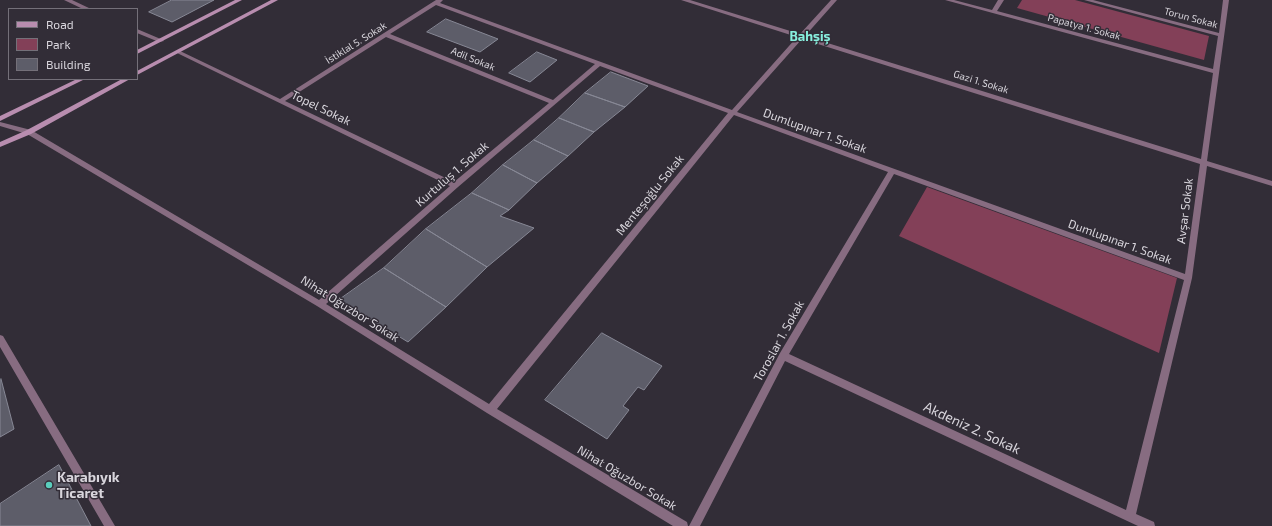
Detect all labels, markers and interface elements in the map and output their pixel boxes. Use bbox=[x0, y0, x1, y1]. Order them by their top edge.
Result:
street label: Torun Sokak bbox=[1163, 5, 1219, 31]
legend bbox=[8, 8, 138, 80]
street label: Papatya 1. Sokak bbox=[1046, 12, 1122, 42]
text: Road bbox=[46, 17, 74, 31]
street label: İstiklal 5. Sokak bbox=[323, 19, 389, 67]
district label: Bahşiş bbox=[790, 29, 830, 45]
text: Park bbox=[46, 37, 71, 51]
street label: Adil Sokak bbox=[449, 45, 497, 73]
text: Building bbox=[46, 57, 90, 71]
street label: Gazi 1. Sokak bbox=[952, 68, 1010, 96]
street label: Topel Sokak bbox=[289, 87, 353, 129]
street label: Dumlupınar 1. Sokak bbox=[761, 106, 869, 156]
street label: Kurtuluş 1. Sokak bbox=[413, 138, 491, 210]
street label: Menteşoğlu Sokak bbox=[613, 152, 687, 238]
street label: Avşar Sokak bbox=[1174, 177, 1196, 245]
street label: Dumlupınar 1. Sokak bbox=[1066, 217, 1174, 267]
street label: Nihat Oğuzbor Sokak bbox=[298, 273, 402, 345]
street label: Toroslar 1. Sokak bbox=[751, 298, 807, 384]
street label: Akdeniz 2. Sokak bbox=[921, 398, 1023, 458]
street label: Nihat Oğuzbor Sokak bbox=[575, 443, 679, 513]
place label: Karabıyık Ticaret bbox=[57, 469, 120, 502]
marker: Karabıyık Ticaret bbox=[44, 480, 54, 490]

